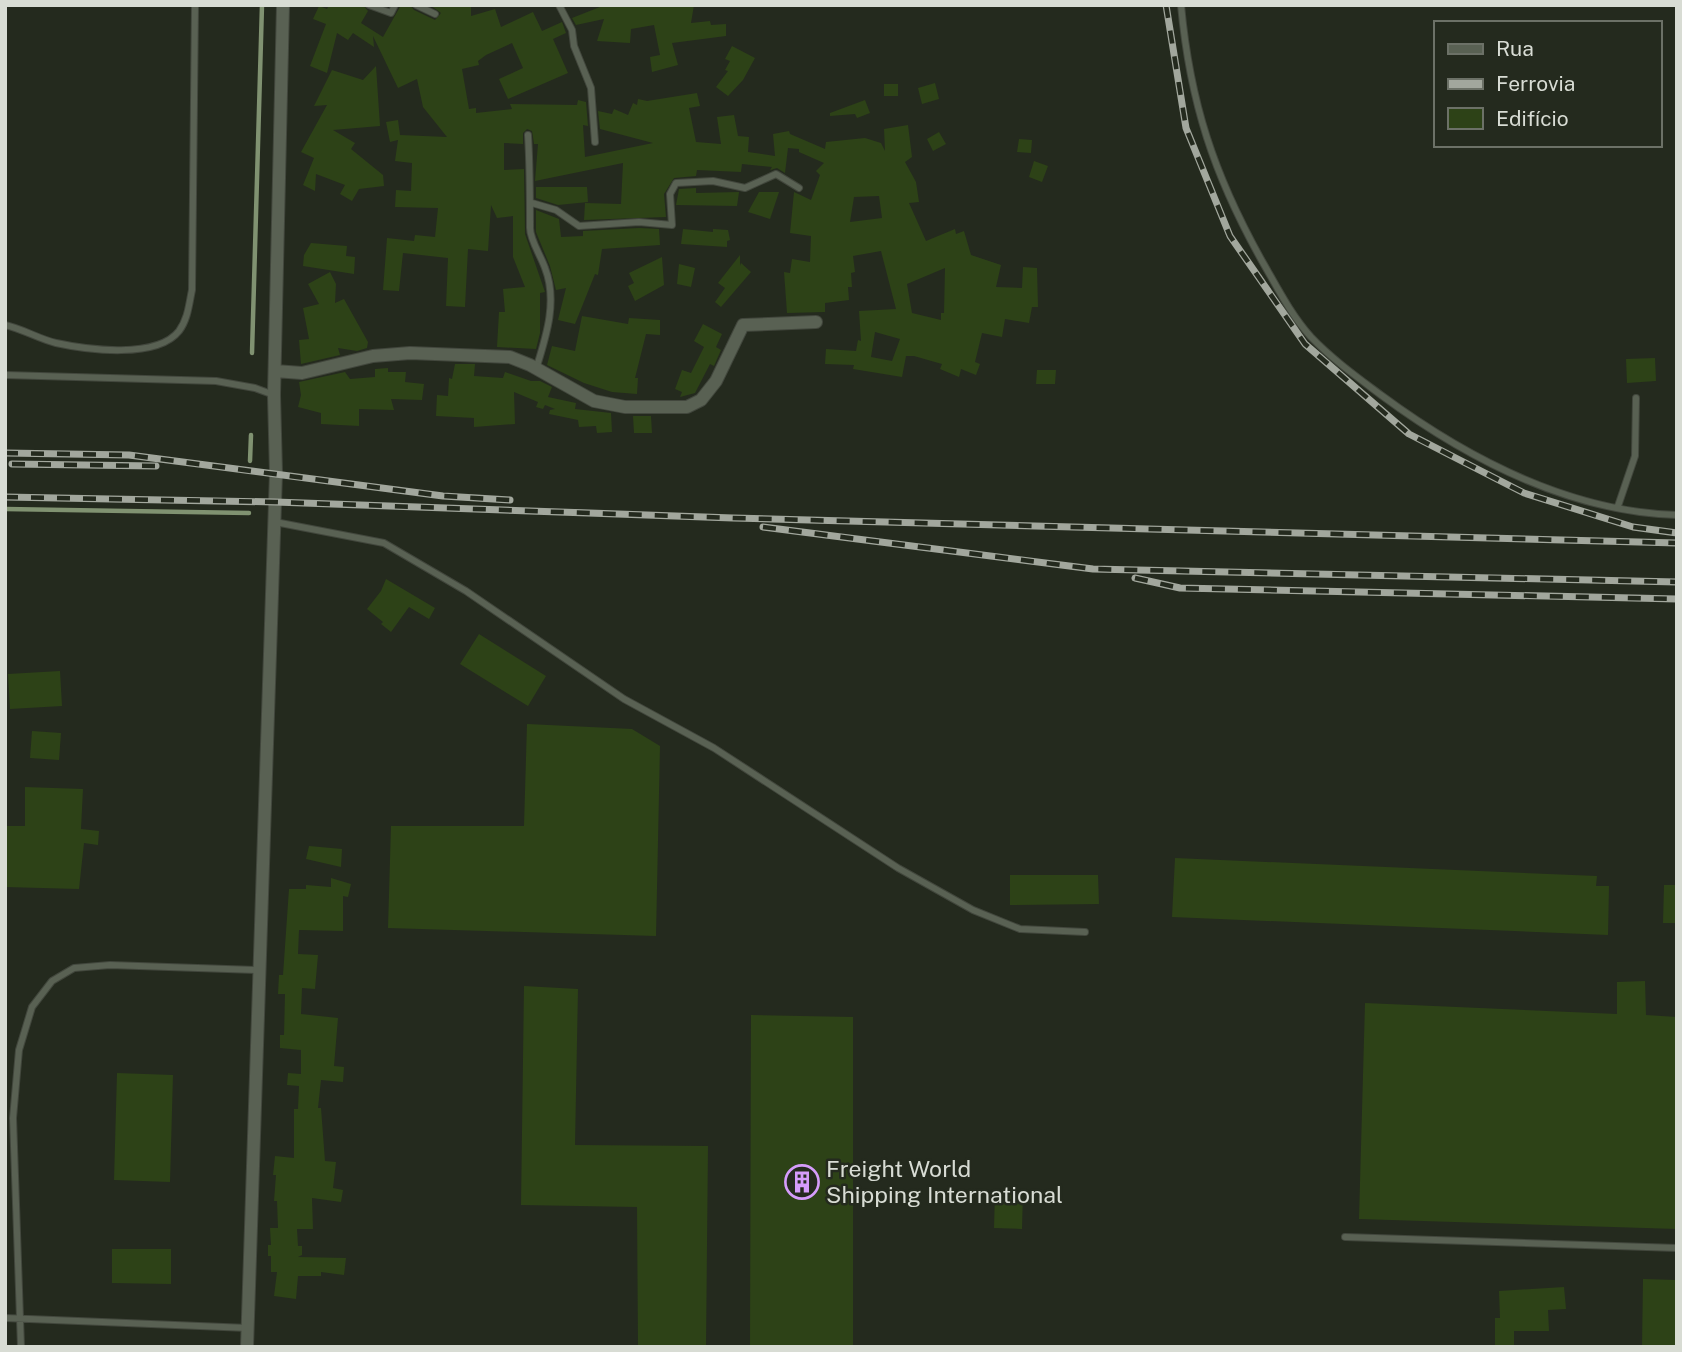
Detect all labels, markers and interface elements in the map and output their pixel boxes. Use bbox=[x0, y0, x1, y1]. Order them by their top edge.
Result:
legend bbox=[1434, 21, 1661, 147]
text: Rua bbox=[1496, 36, 1534, 61]
text: Ferrovia bbox=[1496, 71, 1575, 96]
text: Edifício bbox=[1496, 106, 1569, 131]
place label: Freight World Shipping International bbox=[826, 1155, 1063, 1208]
building icon: Freight World Shipping International bbox=[783, 1163, 821, 1201]

